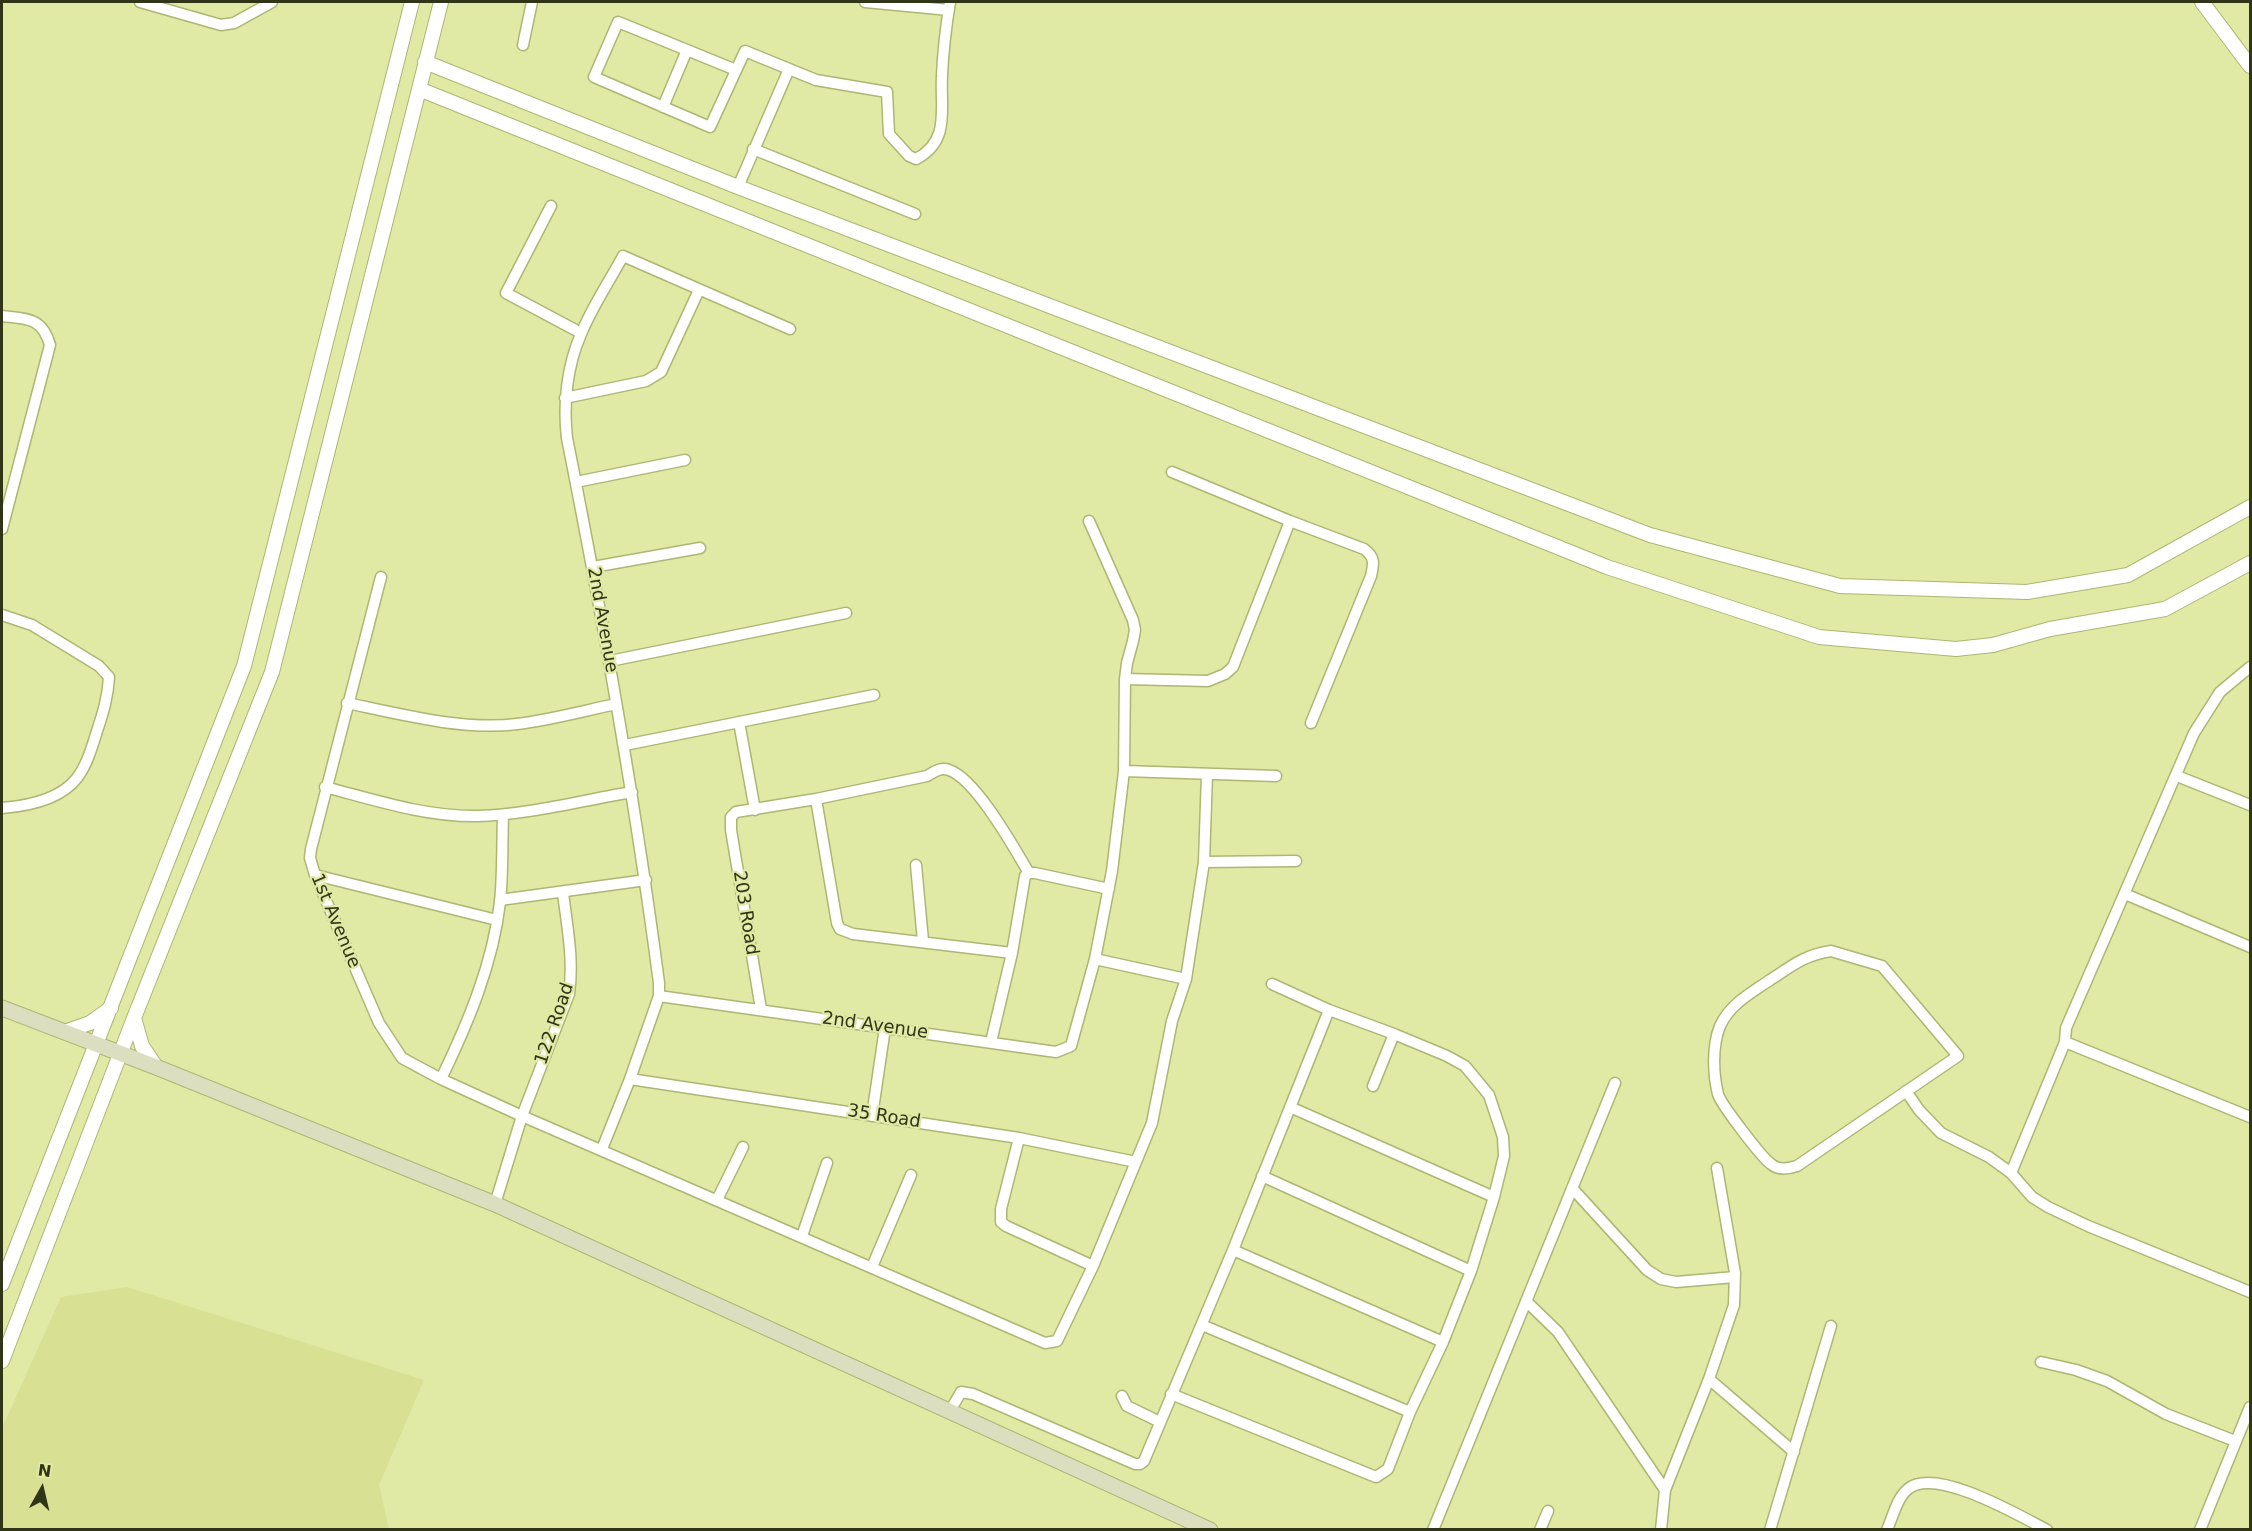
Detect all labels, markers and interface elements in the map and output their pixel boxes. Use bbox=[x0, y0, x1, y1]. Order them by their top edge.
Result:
street label: 2nd Avenue bbox=[582, 565, 622, 675]
street label: 203 Road bbox=[728, 869, 762, 957]
street label: 1st Avenue bbox=[305, 871, 365, 971]
street label: 122 Road bbox=[531, 980, 579, 1068]
street label: 2nd Avenue bbox=[821, 1008, 929, 1044]
street label: 35 Road bbox=[846, 1101, 922, 1133]
north arrow bbox=[12, 1459, 72, 1519]
text: N bbox=[37, 1460, 53, 1481]

